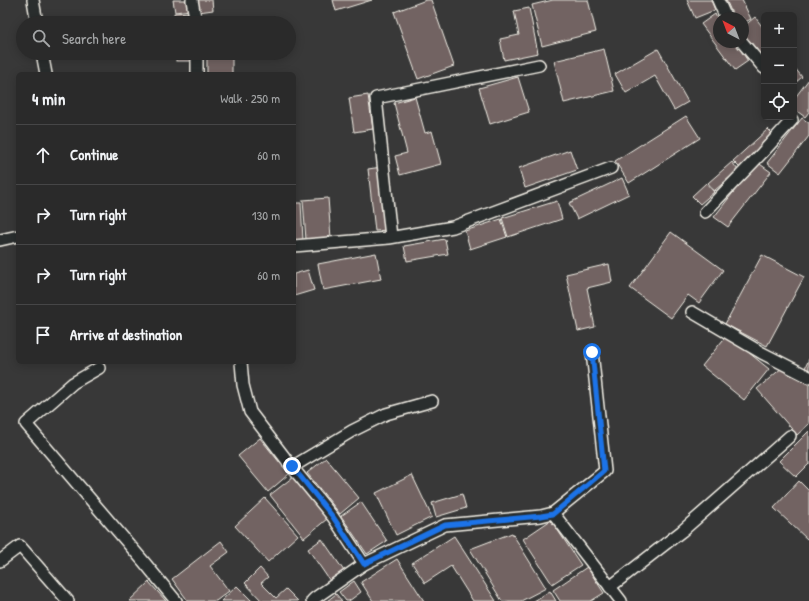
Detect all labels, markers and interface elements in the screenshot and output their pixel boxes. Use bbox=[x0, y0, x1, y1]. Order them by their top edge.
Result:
north arrow bbox=[713, 12, 749, 48]
map controls bbox=[761, 12, 797, 120]
button: + bbox=[761, 12, 797, 48]
search box bbox=[16, 16, 296, 60]
icon: search bbox=[30, 27, 52, 49]
text: Search here bbox=[62, 28, 126, 49]
button: − bbox=[761, 48, 797, 84]
button: locate bbox=[761, 84, 797, 120]
text: 4 min bbox=[32, 87, 65, 110]
text: Walk · 250 m bbox=[220, 89, 280, 107]
icon: ahead bbox=[32, 144, 54, 166]
text: Continue bbox=[70, 144, 118, 165]
text: 60 m bbox=[257, 146, 280, 164]
icon: right bbox=[32, 204, 54, 226]
text: Turn right bbox=[70, 204, 126, 225]
text: 130 m bbox=[252, 206, 280, 224]
icon: right bbox=[32, 264, 54, 286]
text: Turn right bbox=[70, 264, 126, 285]
text: 60 m bbox=[257, 266, 280, 284]
icon: arrive bbox=[32, 324, 54, 346]
text: Arrive at destination bbox=[70, 324, 182, 345]
route start bbox=[583, 343, 601, 361]
route end bbox=[283, 457, 301, 475]

